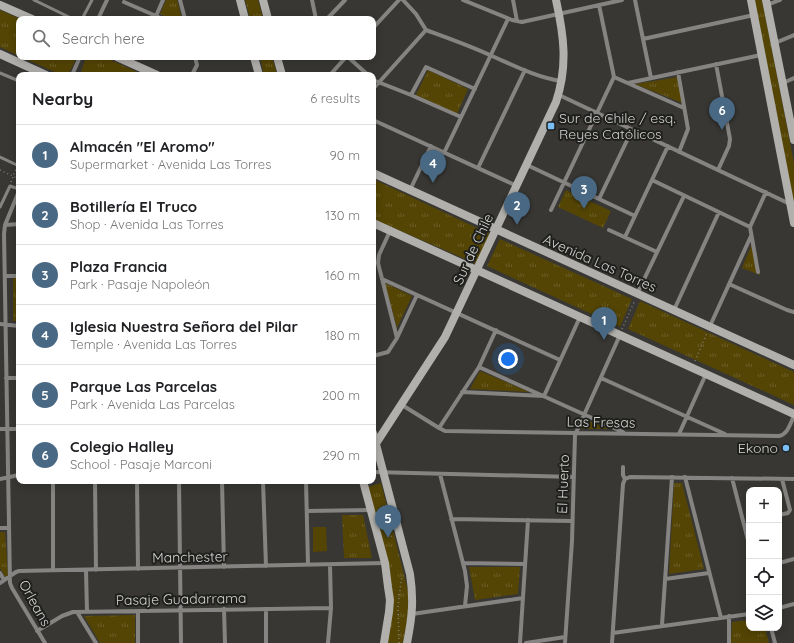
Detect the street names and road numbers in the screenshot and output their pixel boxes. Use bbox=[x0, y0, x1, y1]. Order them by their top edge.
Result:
street label: Sur de Chile bbox=[449, 211, 497, 287]
street label: Avenida Las Torres bbox=[540, 230, 660, 296]
street label: Las Fresas bbox=[566, 412, 636, 432]
street label: El Huerto bbox=[553, 454, 573, 514]
street label: Manchester bbox=[152, 547, 229, 567]
street label: Orleans bbox=[15, 577, 55, 629]
street label: Pasaje Guadarrama bbox=[115, 589, 247, 609]

